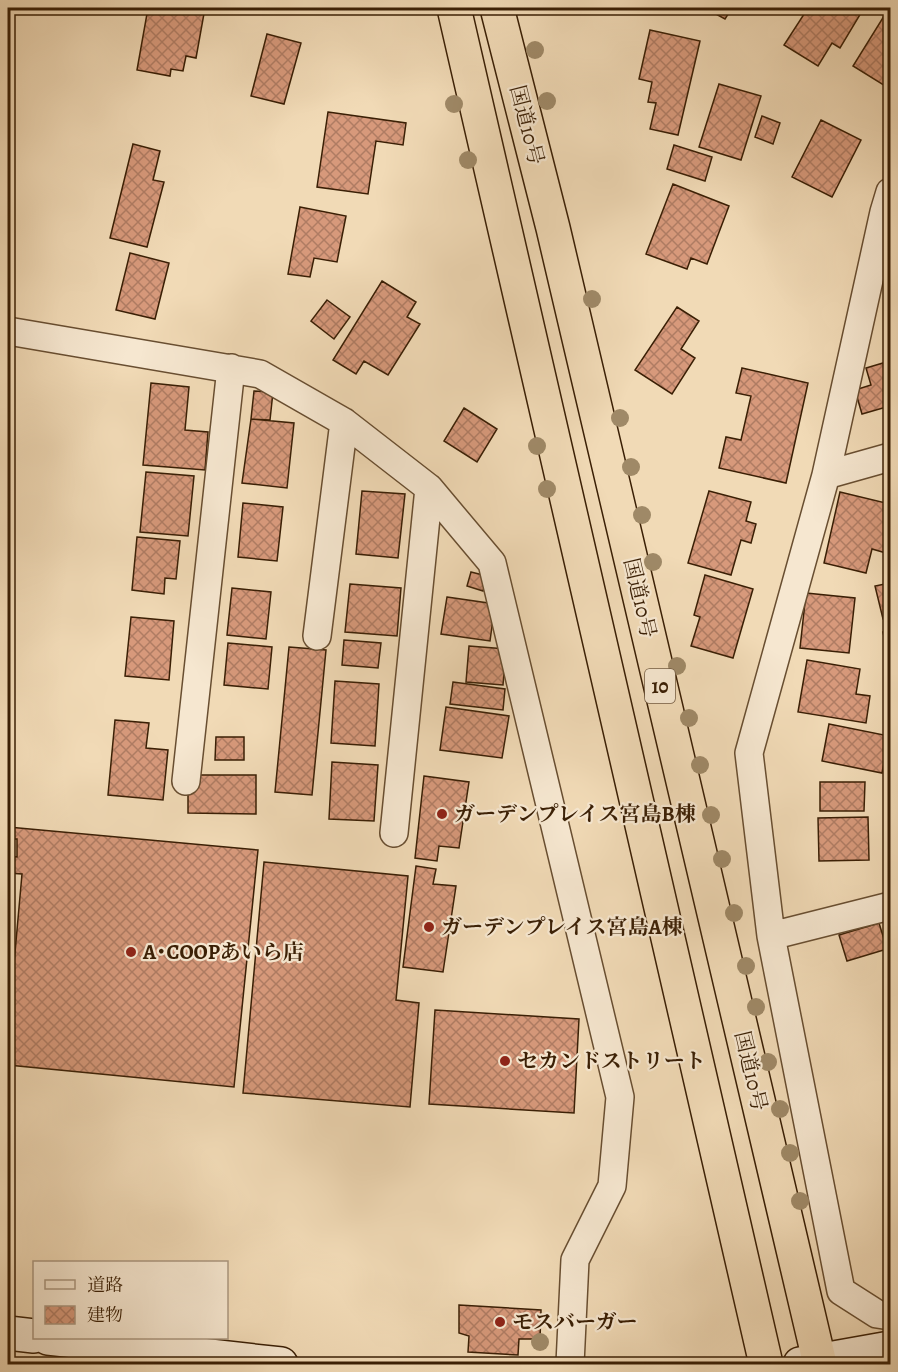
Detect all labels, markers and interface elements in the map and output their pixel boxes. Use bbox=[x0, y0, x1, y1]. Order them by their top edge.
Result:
street label: 国道10号 bbox=[504, 82, 550, 168]
street label: 国道10号 bbox=[617, 555, 663, 641]
road number: 10 bbox=[645, 669, 675, 703]
place label: ガーデンプレイス宮島B棟 bbox=[454, 800, 696, 828]
marker: ガーデンプレイス宮島B棟 bbox=[435, 807, 449, 821]
place label: ガーデンプレイス宮島A棟 bbox=[441, 913, 683, 941]
marker: ガーデンプレイス宮島A棟 bbox=[422, 920, 436, 934]
place label: A･COOPあいら店 bbox=[142, 938, 304, 966]
marker: A･COOPあいら店 bbox=[124, 945, 138, 959]
street label: 国道10号 bbox=[728, 1028, 774, 1114]
place label: セカンドストリート bbox=[517, 1047, 706, 1075]
marker: セカンドストリート bbox=[498, 1054, 512, 1068]
legend bbox=[33, 1261, 228, 1339]
text: 道路 bbox=[87, 1273, 123, 1297]
text: 建物 bbox=[87, 1303, 123, 1327]
place label: モスバーガー bbox=[512, 1308, 638, 1336]
marker: モスバーガー bbox=[493, 1315, 507, 1329]

